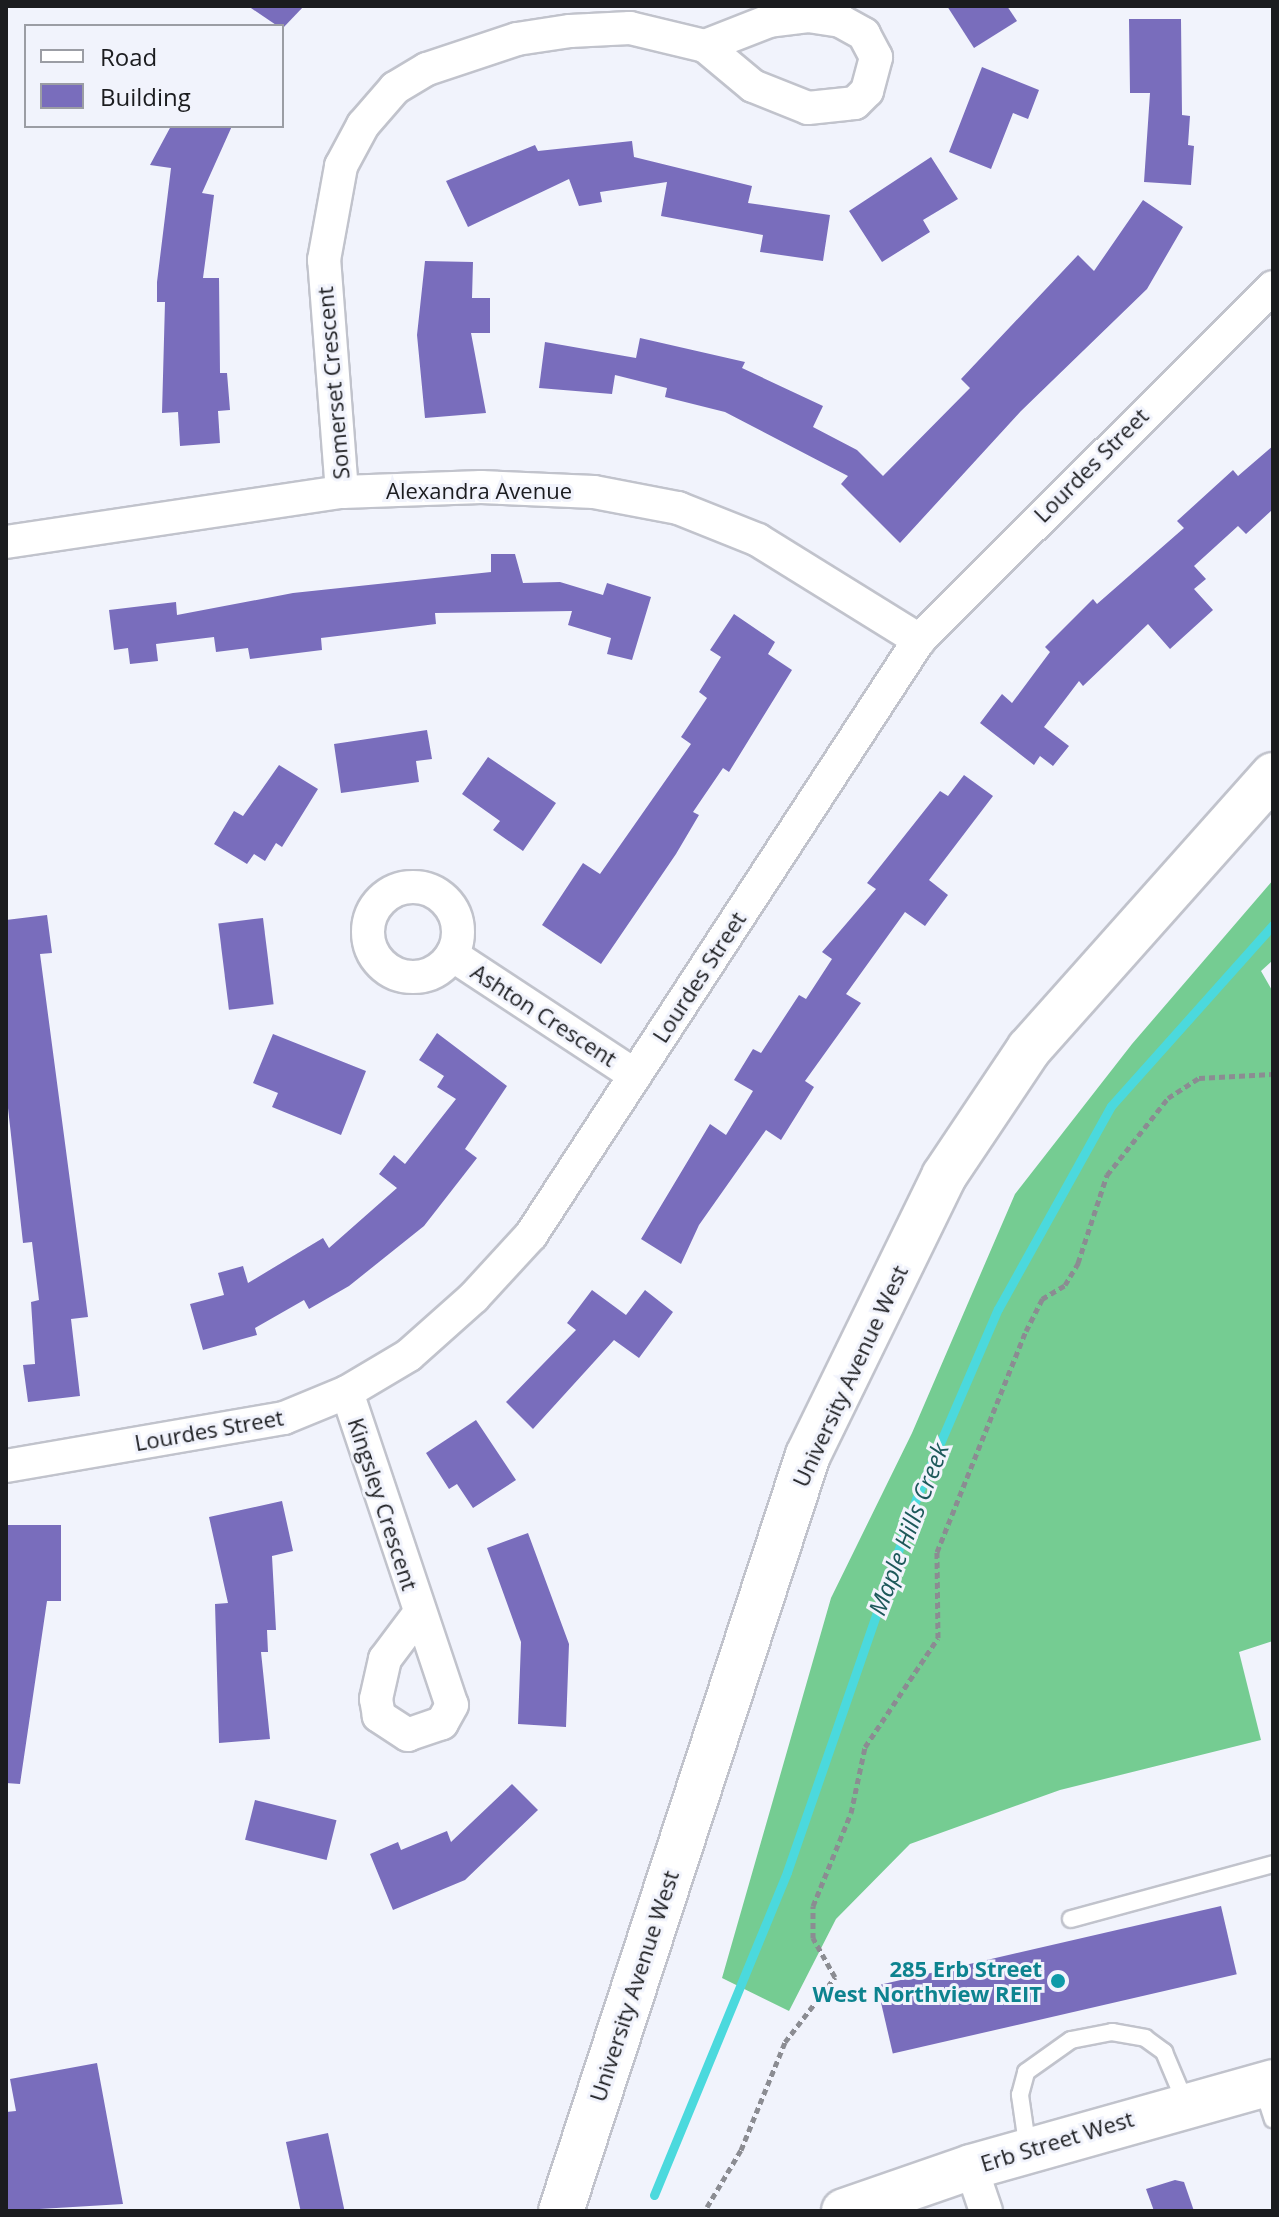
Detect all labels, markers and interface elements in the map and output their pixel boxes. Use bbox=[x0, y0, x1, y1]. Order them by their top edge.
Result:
legend bbox=[24, 24, 284, 128]
text: Road bbox=[100, 40, 157, 73]
text: Building bbox=[100, 80, 191, 113]
street label: Somerset Crescent bbox=[311, 286, 355, 480]
street label: Lourdes Street bbox=[1028, 402, 1154, 528]
street label: Alexandra Avenue bbox=[386, 478, 572, 504]
street label: Lourdes Street bbox=[647, 907, 751, 1047]
street label: Ashton Crescent bbox=[466, 958, 622, 1072]
street label: University Avenue West bbox=[787, 1261, 913, 1491]
street label: Lourdes Street bbox=[133, 1404, 285, 1456]
street label: Kingsley Crescent bbox=[343, 1415, 423, 1593]
water label: Maple Hills Creek bbox=[862, 1439, 954, 1619]
street label: University Avenue West bbox=[584, 1867, 684, 2105]
place label: 285 Erb Street West Northview REIT bbox=[812, 1955, 1042, 2006]
marker: 285 Erb Street West Northview REIT bbox=[1049, 1972, 1067, 1990]
street label: Erb Street West bbox=[977, 2105, 1137, 2177]

